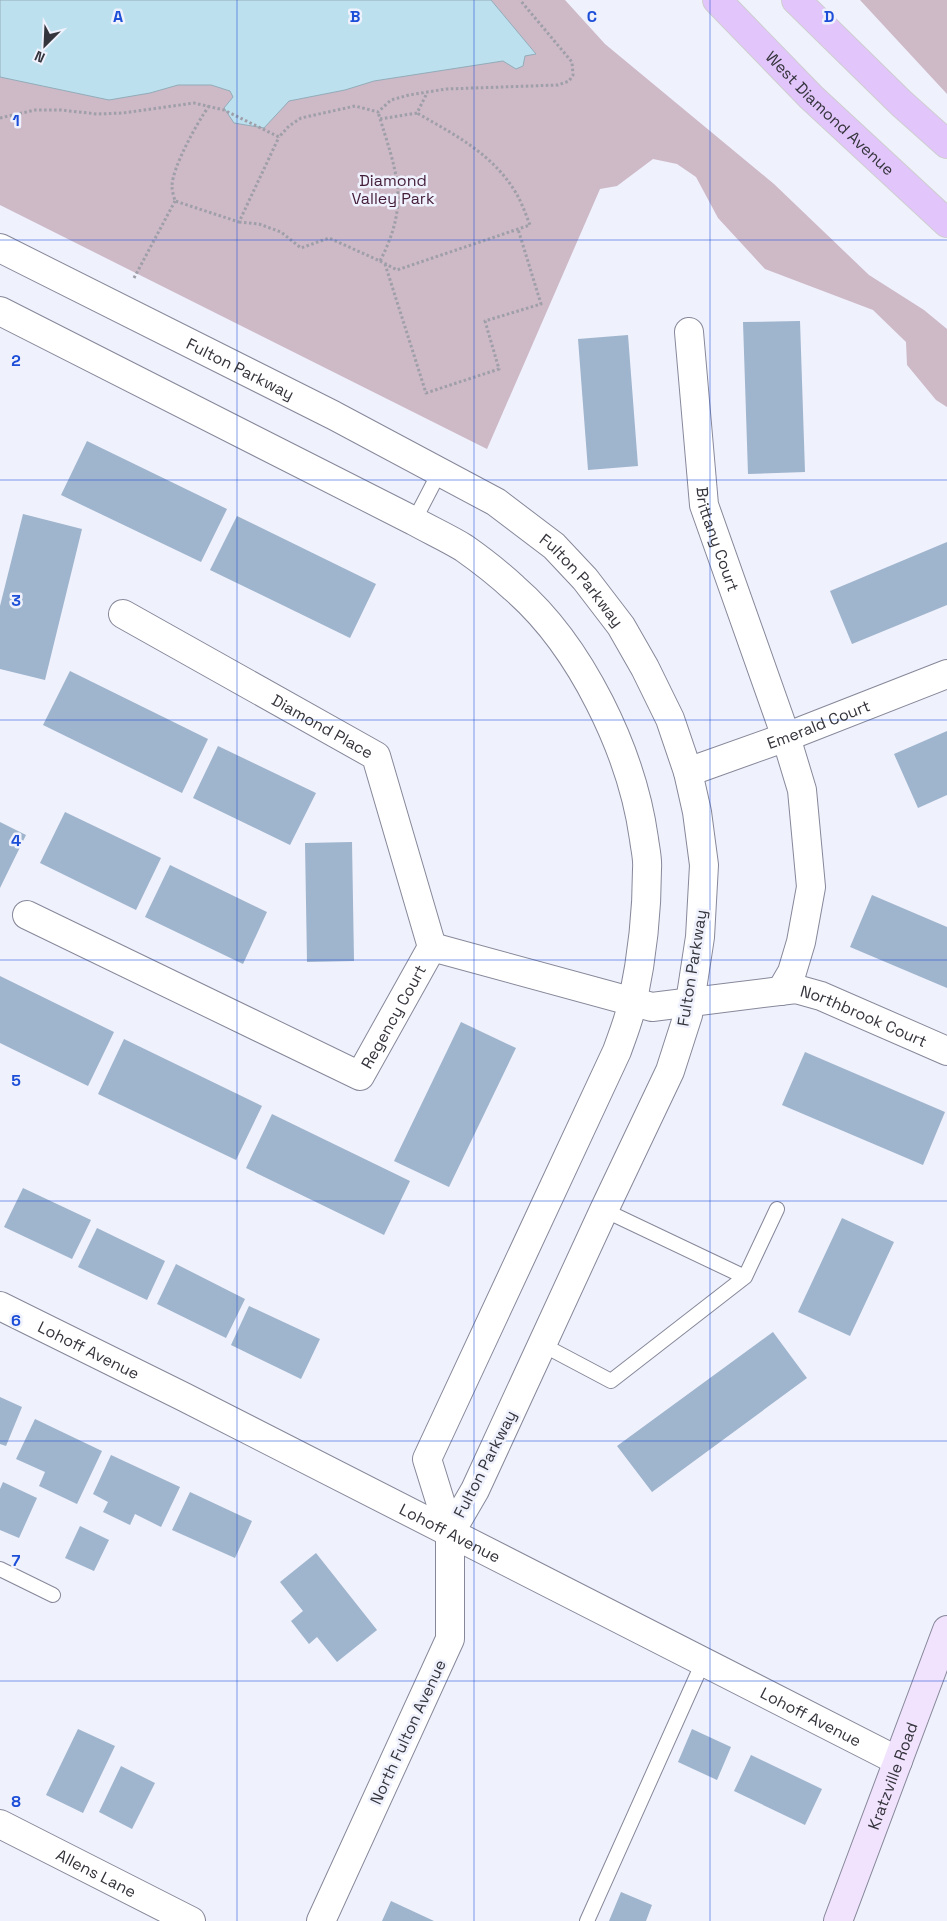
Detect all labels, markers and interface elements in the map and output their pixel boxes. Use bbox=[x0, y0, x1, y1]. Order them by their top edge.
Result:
text: A bbox=[113, 6, 123, 27]
text: B bbox=[350, 6, 360, 27]
text: C bbox=[587, 6, 597, 27]
text: D bbox=[824, 6, 834, 27]
north arrow bbox=[20, 20, 70, 70]
street label: West Diamond Avenue bbox=[761, 46, 899, 180]
text: N bbox=[32, 47, 48, 67]
text: 1 bbox=[12, 110, 20, 131]
park label: Diamond Valley Park bbox=[351, 170, 435, 209]
street label: Fulton Parkway bbox=[183, 333, 298, 404]
text: 2 bbox=[11, 350, 21, 371]
street label: Brittany Court bbox=[692, 486, 744, 594]
street label: Fulton Parkway bbox=[536, 528, 628, 631]
text: 3 bbox=[11, 590, 21, 611]
street label: Diamond Place bbox=[268, 689, 377, 763]
street label: Emerald Court bbox=[764, 695, 873, 753]
text: 4 bbox=[11, 830, 21, 851]
street label: Fulton Parkway bbox=[672, 908, 712, 1028]
street label: Regency Court bbox=[356, 961, 431, 1072]
street label: Northbrook Court bbox=[798, 980, 930, 1052]
text: 5 bbox=[11, 1070, 21, 1091]
text: 6 bbox=[11, 1310, 21, 1331]
street label: Lohoff Avenue bbox=[34, 1316, 143, 1384]
street label: Fulton Parkway bbox=[449, 1407, 521, 1521]
street label: Lohoff Avenue bbox=[396, 1498, 504, 1567]
text: 7 bbox=[12, 1550, 21, 1571]
street label: North Fulton Avenue bbox=[365, 1656, 451, 1808]
street label: Lohoff Avenue bbox=[757, 1682, 865, 1751]
street label: Kratzville Road bbox=[863, 1719, 922, 1833]
text: 8 bbox=[11, 1791, 21, 1812]
street label: Allens Lane bbox=[53, 1844, 140, 1902]

